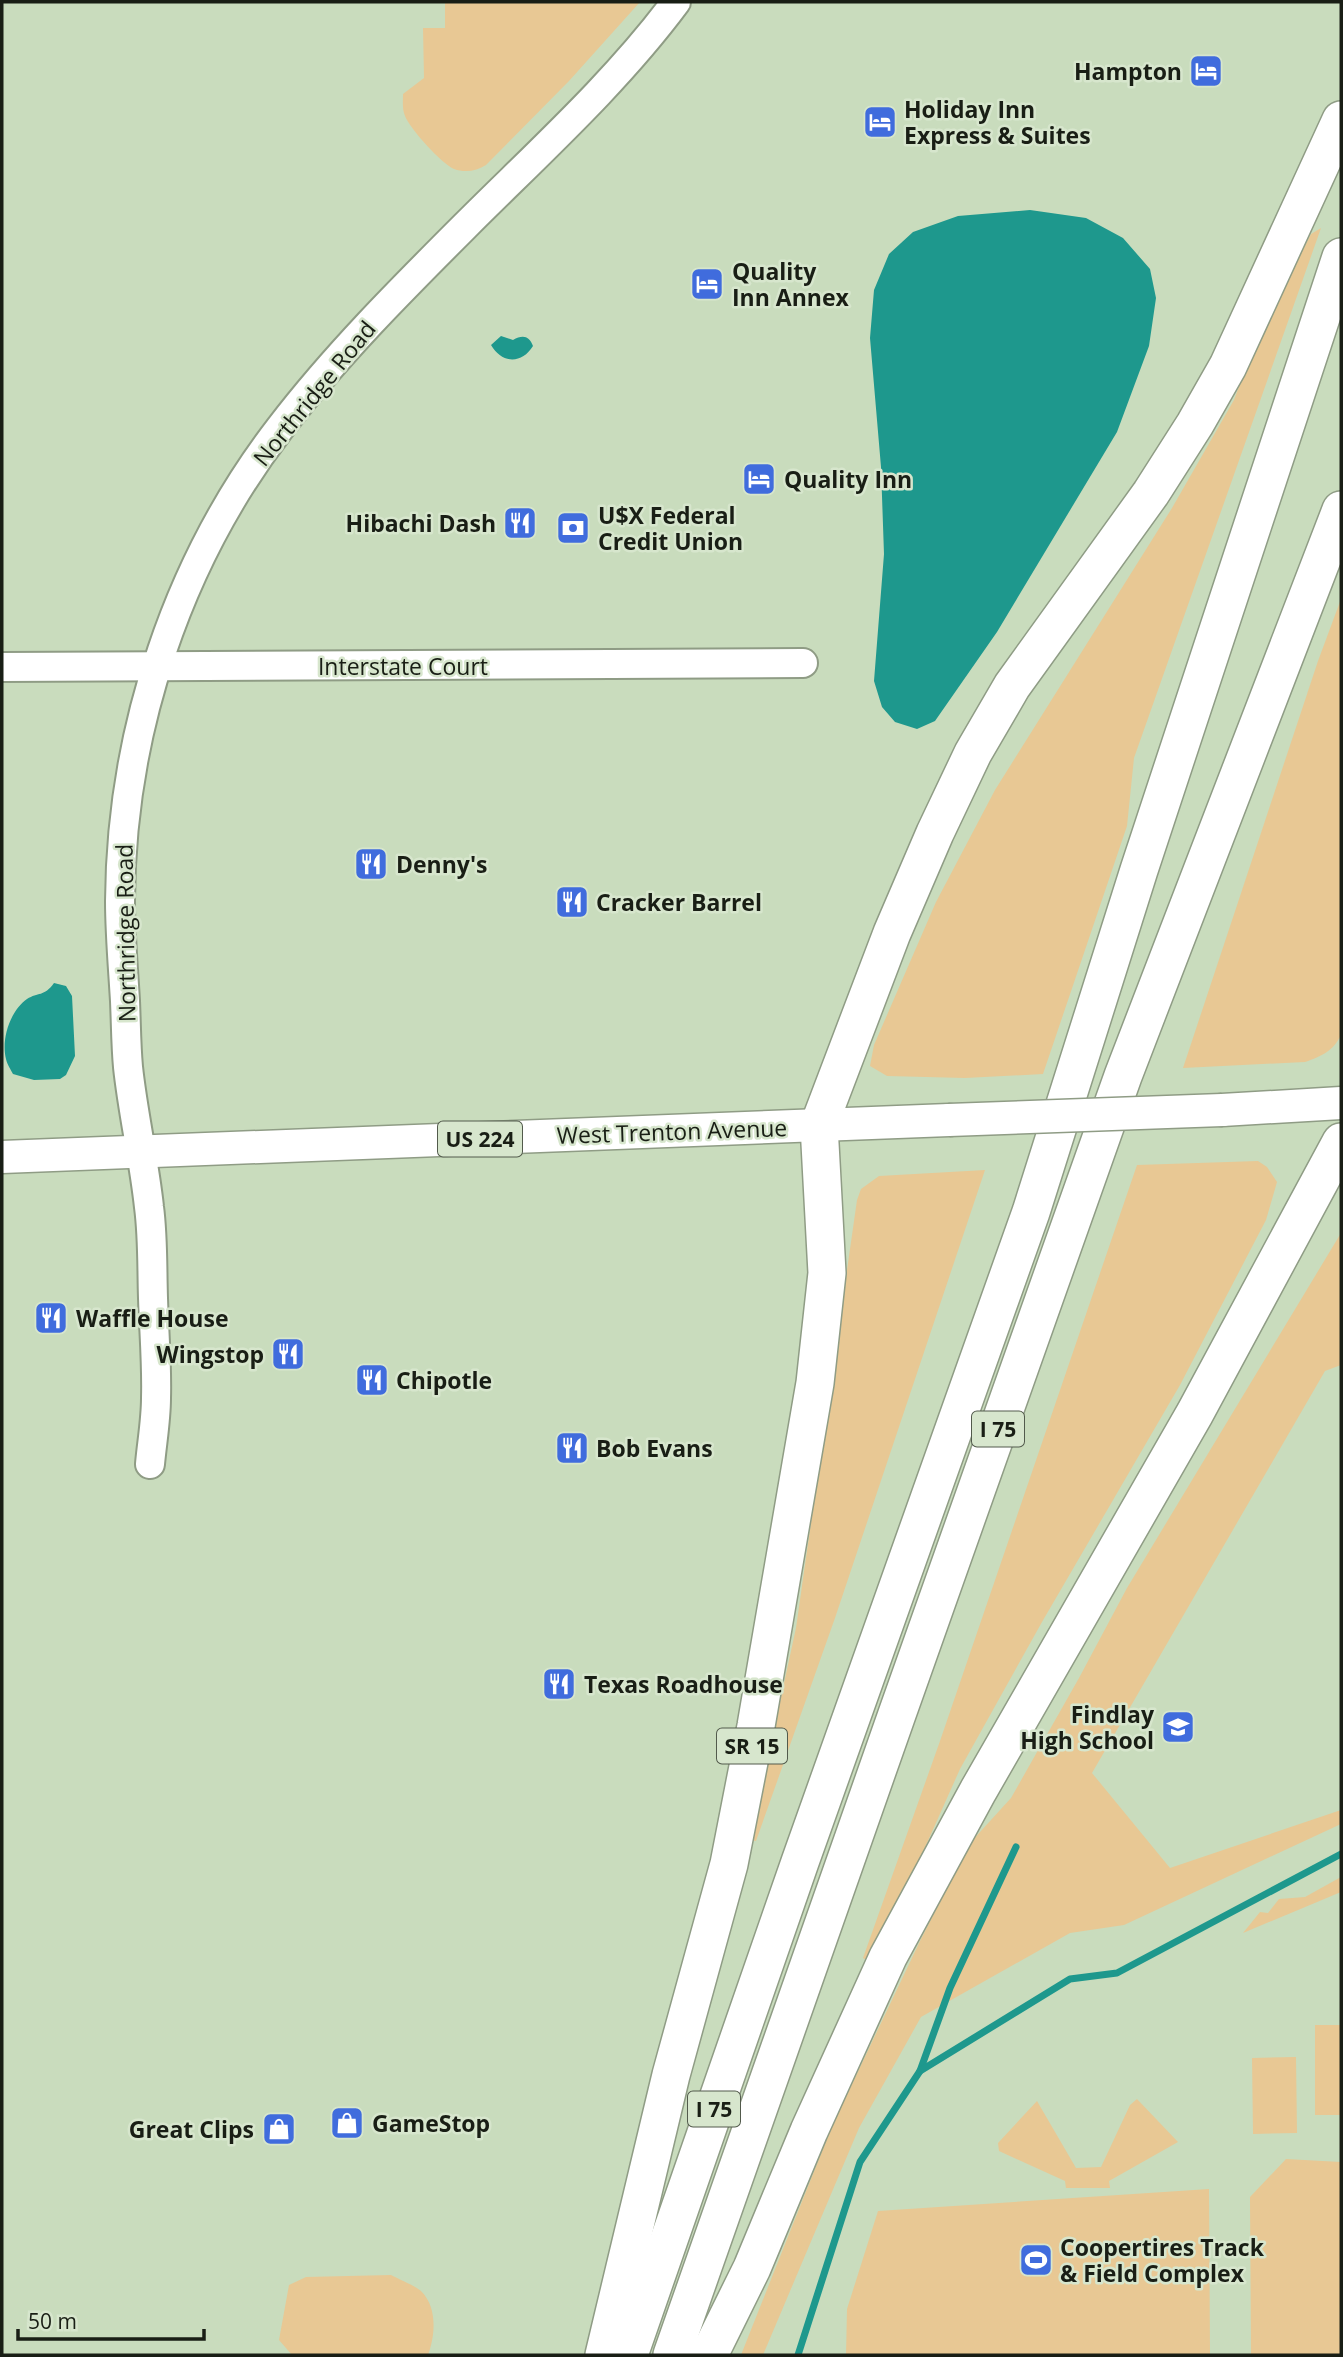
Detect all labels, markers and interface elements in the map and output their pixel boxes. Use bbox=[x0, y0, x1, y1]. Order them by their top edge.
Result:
hotel icon: Hampton bbox=[1187, 52, 1225, 90]
place label: Hampton bbox=[1074, 55, 1182, 87]
place label: Holiday Inn Express & Suites bbox=[904, 93, 1091, 151]
hotel icon: Holiday Inn Express & Suites bbox=[861, 103, 899, 141]
place label: Quality Inn Annex bbox=[732, 255, 850, 313]
hotel icon: Quality Inn Annex bbox=[688, 265, 726, 303]
street label: Northridge Road bbox=[245, 314, 383, 472]
hotel icon: Quality Inn bbox=[740, 460, 778, 498]
place label: Quality Inn bbox=[784, 463, 912, 495]
place label: U$X Federal Credit Union bbox=[598, 499, 743, 557]
restaurant icon: Hibachi Dash bbox=[501, 504, 539, 542]
place label: Hibachi Dash bbox=[346, 507, 496, 539]
bank icon: U$X Federal Credit Union bbox=[554, 509, 592, 547]
street label: Interstate Court bbox=[318, 650, 488, 682]
street label: Northridge Road bbox=[107, 844, 143, 1022]
restaurant icon: Denny's bbox=[352, 845, 390, 883]
place label: Denny's bbox=[396, 848, 487, 880]
restaurant icon: Cracker Barrel bbox=[553, 883, 591, 921]
place label: Cracker Barrel bbox=[596, 886, 762, 918]
street label: West Trenton Avenue bbox=[556, 1111, 788, 1151]
road number: US 224 bbox=[438, 1122, 522, 1156]
restaurant icon: Waffle House bbox=[32, 1299, 70, 1337]
place label: Waffle House bbox=[76, 1302, 229, 1334]
restaurant icon: Wingstop bbox=[269, 1335, 307, 1373]
place label: Wingstop bbox=[156, 1338, 264, 1370]
restaurant icon: Chipotle bbox=[353, 1361, 391, 1399]
place label: Chipotle bbox=[396, 1364, 492, 1396]
road number: I 75 bbox=[972, 1412, 1024, 1446]
restaurant icon: Bob Evans bbox=[553, 1429, 591, 1467]
place label: Bob Evans bbox=[596, 1432, 713, 1464]
restaurant icon: Texas Roadhouse bbox=[540, 1665, 578, 1703]
place label: Texas Roadhouse bbox=[584, 1668, 783, 1700]
place label: Findlay High School bbox=[1020, 1698, 1155, 1756]
school or university icon: Findlay High School bbox=[1159, 1708, 1197, 1746]
road number: SR 15 bbox=[717, 1728, 787, 1764]
road number: I 75 bbox=[688, 2092, 740, 2126]
shop icon: GameStop bbox=[328, 2104, 366, 2142]
place label: GameStop bbox=[372, 2107, 490, 2139]
shop icon: Great Clips bbox=[260, 2110, 298, 2148]
place label: Great Clips bbox=[129, 2113, 254, 2145]
place label: Coopertires Track & Field Complex bbox=[1060, 2231, 1265, 2289]
sports icon: Coopertires Track & Field Complex bbox=[1017, 2241, 1055, 2279]
scale bar bbox=[18, 2298, 203, 2342]
text: 50 m bbox=[28, 2307, 77, 2335]

